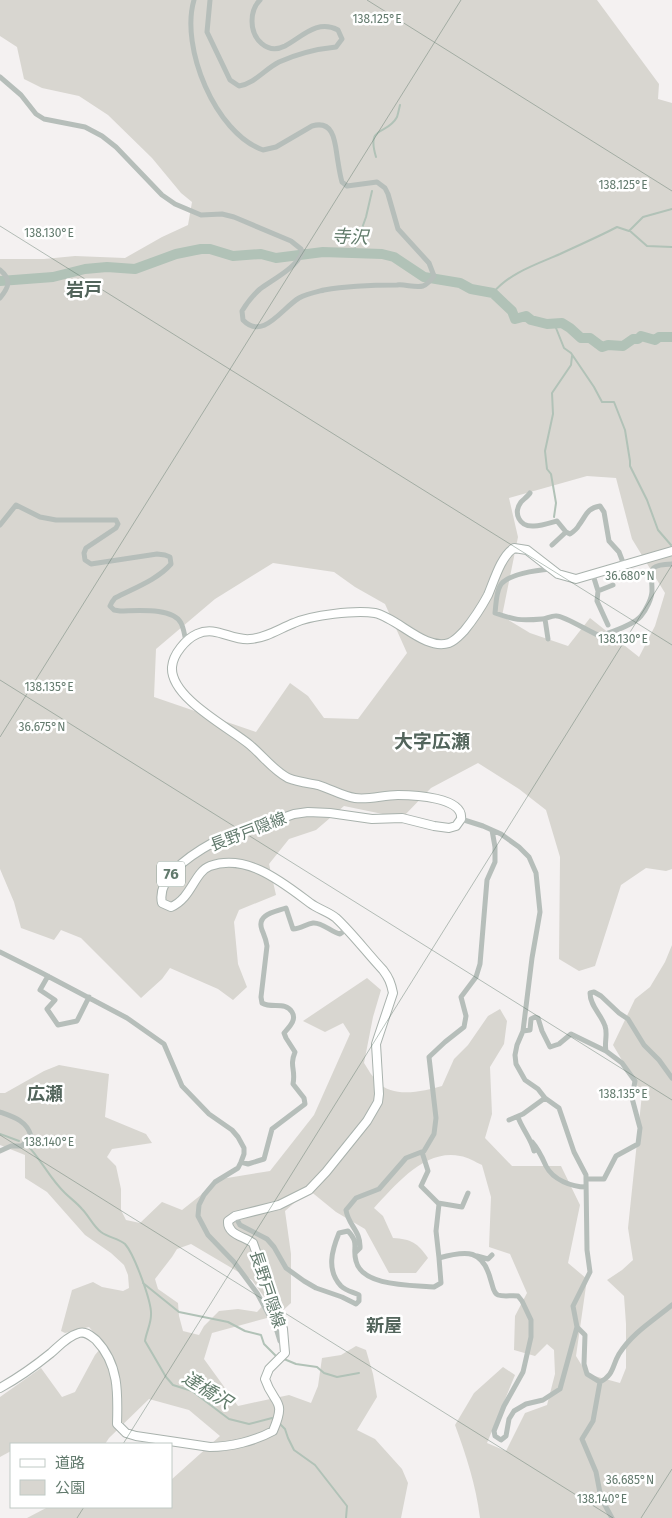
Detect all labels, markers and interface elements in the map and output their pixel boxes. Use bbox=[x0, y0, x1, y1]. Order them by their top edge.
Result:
text: 138.125°E bbox=[352, 12, 402, 26]
text: 138.125°E bbox=[598, 178, 648, 192]
water label: 寺沢 bbox=[332, 225, 370, 249]
text: 138.130°E bbox=[24, 226, 74, 240]
district label: 岩戸 bbox=[66, 279, 102, 301]
text: 36.680°N bbox=[605, 569, 655, 583]
text: 138.130°E bbox=[598, 632, 648, 646]
text: 138.135°E bbox=[24, 680, 74, 694]
text: 36.675°N bbox=[19, 720, 65, 734]
district label: 大字広瀬 bbox=[394, 730, 470, 753]
street label: 長野戸隠線 bbox=[207, 808, 289, 855]
road number: 76 bbox=[157, 862, 185, 886]
district label: 広瀬 bbox=[27, 1083, 63, 1105]
text: 138.135°E bbox=[598, 1087, 648, 1101]
text: 138.140°E bbox=[24, 1135, 74, 1149]
street label: 長野戸隠線 bbox=[246, 1248, 289, 1330]
district label: 新屋 bbox=[366, 1315, 402, 1337]
water label: 達橋沢 bbox=[178, 1366, 237, 1415]
legend bbox=[10, 1443, 172, 1508]
text: 道路 bbox=[55, 1454, 85, 1472]
text: 36.685°N bbox=[606, 1473, 654, 1487]
text: 公園 bbox=[55, 1479, 85, 1497]
text: 138.140°E bbox=[577, 1492, 627, 1506]

